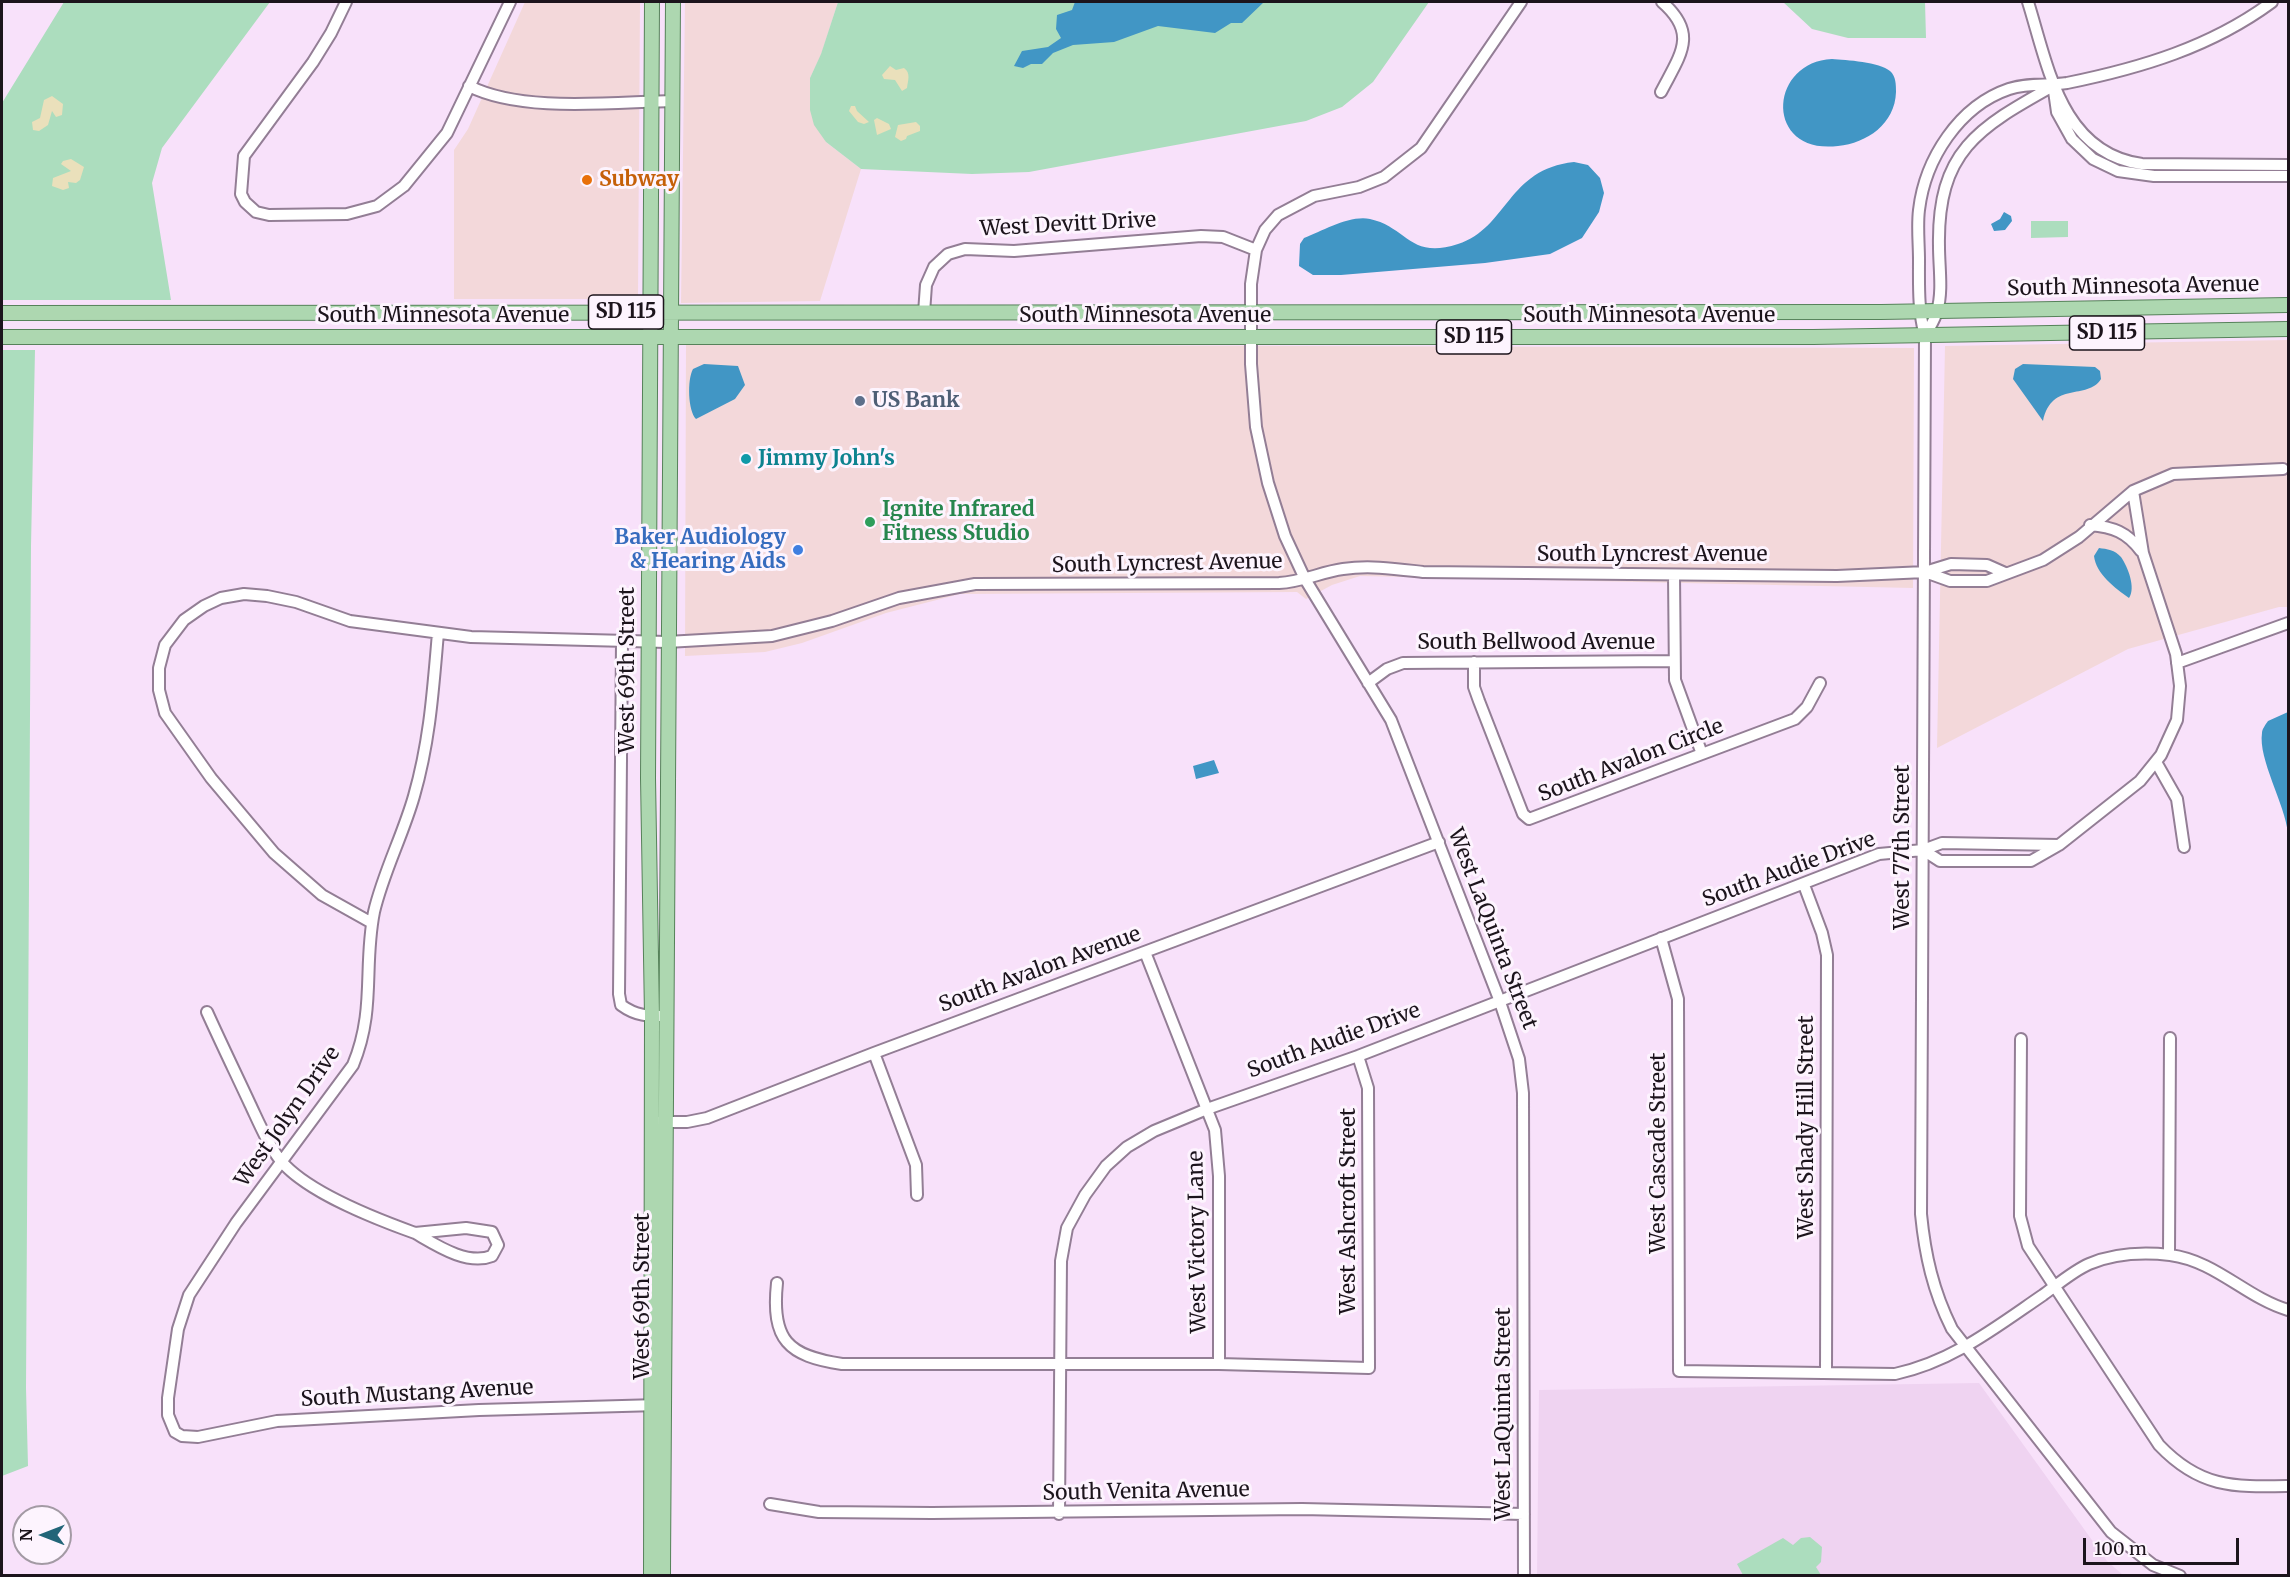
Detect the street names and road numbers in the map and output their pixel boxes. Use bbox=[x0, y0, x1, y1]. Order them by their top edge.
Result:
street label: West Devitt Drive bbox=[979, 208, 1157, 242]
street label: South Minnesota Avenue bbox=[2007, 272, 2259, 302]
road number: SD 115 bbox=[588, 295, 664, 329]
street label: South Minnesota Avenue bbox=[317, 303, 569, 329]
street label: South Minnesota Avenue bbox=[1019, 303, 1271, 329]
street label: South Minnesota Avenue bbox=[1523, 303, 1775, 329]
road number: SD 115 bbox=[2070, 316, 2144, 350]
road number: SD 115 bbox=[1436, 320, 1512, 354]
street label: South Lyncrest Avenue bbox=[1537, 542, 1767, 568]
street label: South Lyncrest Avenue bbox=[1051, 549, 1283, 579]
street label: West 69th Street bbox=[615, 587, 641, 753]
street label: South Bellwood Avenue bbox=[1417, 630, 1655, 656]
street label: South Avalon Circle bbox=[1535, 714, 1727, 808]
street label: West 77th Street bbox=[1890, 764, 1916, 930]
street label: West LaQuinta Street bbox=[1442, 825, 1542, 1033]
street label: South Audie Drive bbox=[1699, 827, 1879, 913]
street label: South Avalon Avenue bbox=[936, 922, 1144, 1018]
street label: South Audie Drive bbox=[1244, 998, 1424, 1084]
street label: West Shady Hill Street bbox=[1794, 1015, 1820, 1239]
street label: West Jolyn Drive bbox=[230, 1042, 346, 1192]
street label: West Cascade Street bbox=[1646, 1053, 1672, 1253]
street label: West Ashcroft Street bbox=[1336, 1108, 1362, 1314]
street label: West Victory Lane bbox=[1184, 1151, 1212, 1333]
street label: West 69th Street bbox=[630, 1213, 656, 1379]
street label: West LaQuinta Street bbox=[1491, 1307, 1517, 1521]
street label: South Mustang Avenue bbox=[300, 1375, 534, 1413]
street label: South Venita Avenue bbox=[1042, 1478, 1250, 1506]

